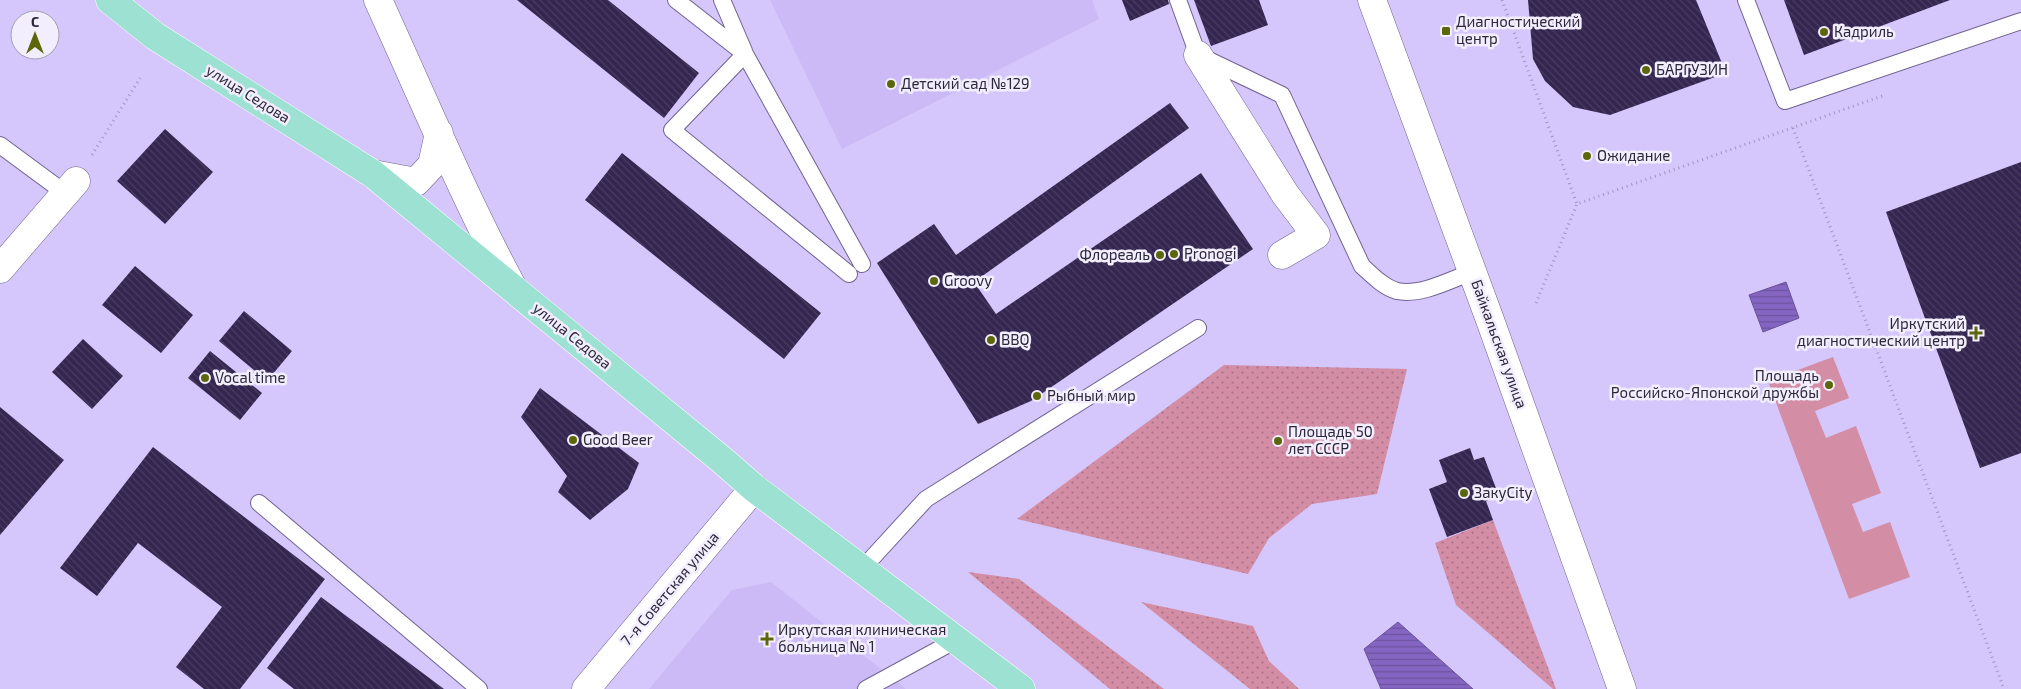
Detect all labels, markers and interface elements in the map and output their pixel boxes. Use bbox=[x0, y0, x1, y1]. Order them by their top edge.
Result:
north arrow bbox=[10, 10, 60, 60]
place label: Диагностический центр bbox=[1456, 12, 1580, 47]
text: С bbox=[31, 13, 39, 30]
place label: Кадриль bbox=[1834, 22, 1894, 40]
marker: Диагностический центр bbox=[1440, 25, 1452, 37]
marker: Кадриль bbox=[1818, 26, 1830, 38]
street label: улица Седова bbox=[203, 60, 294, 127]
place label: БАРГУЗИН bbox=[1656, 60, 1728, 78]
marker: БАРГУЗИН bbox=[1640, 64, 1652, 76]
place label: Детский сад №129 bbox=[901, 74, 1030, 92]
marker: Детский сад №129 bbox=[885, 78, 897, 90]
place label: Ожидание bbox=[1597, 146, 1670, 164]
marker: Ожидание bbox=[1581, 150, 1593, 162]
place label: Pronogi bbox=[1184, 244, 1237, 262]
place label: Флореаль bbox=[1079, 245, 1150, 263]
marker: Pronogi bbox=[1168, 248, 1180, 260]
marker: Флореаль bbox=[1154, 249, 1166, 261]
place label: Groovy bbox=[944, 271, 992, 289]
marker: Groovy bbox=[928, 275, 940, 287]
street label: Байкальская улица bbox=[1467, 277, 1532, 411]
street label: улица Седова bbox=[529, 298, 615, 373]
place label: Иркутский диагностический центр bbox=[1797, 314, 1965, 349]
marker: Иркутский диагностический центр bbox=[1969, 326, 1983, 340]
place label: BBQ bbox=[1001, 330, 1030, 349]
marker: BBQ bbox=[985, 334, 997, 346]
place label: Площадь Российско-Японской дружбы bbox=[1611, 366, 1819, 402]
place label: Vocal time bbox=[215, 368, 285, 386]
marker: Vocal time bbox=[199, 372, 211, 384]
marker: Площадь Российско-Японской дружбы bbox=[1823, 379, 1835, 391]
place label: Рыбный мир bbox=[1047, 386, 1136, 404]
marker: Рыбный мир bbox=[1031, 390, 1043, 402]
place label: Площадь 50 лет СССР bbox=[1288, 422, 1373, 457]
place label: Good Beer bbox=[583, 430, 653, 448]
marker: Good Beer bbox=[567, 434, 579, 446]
marker: Площадь 50 лет СССР bbox=[1272, 435, 1284, 447]
place label: ЗакуCity bbox=[1474, 483, 1533, 502]
marker: ЗакуCity bbox=[1458, 487, 1470, 499]
street label: 7-я Советская улица bbox=[616, 528, 723, 650]
place label: Иркутская клиническая больница № 1 bbox=[778, 620, 946, 655]
marker: Иркутская клиническая больница № 1 bbox=[760, 632, 774, 646]

